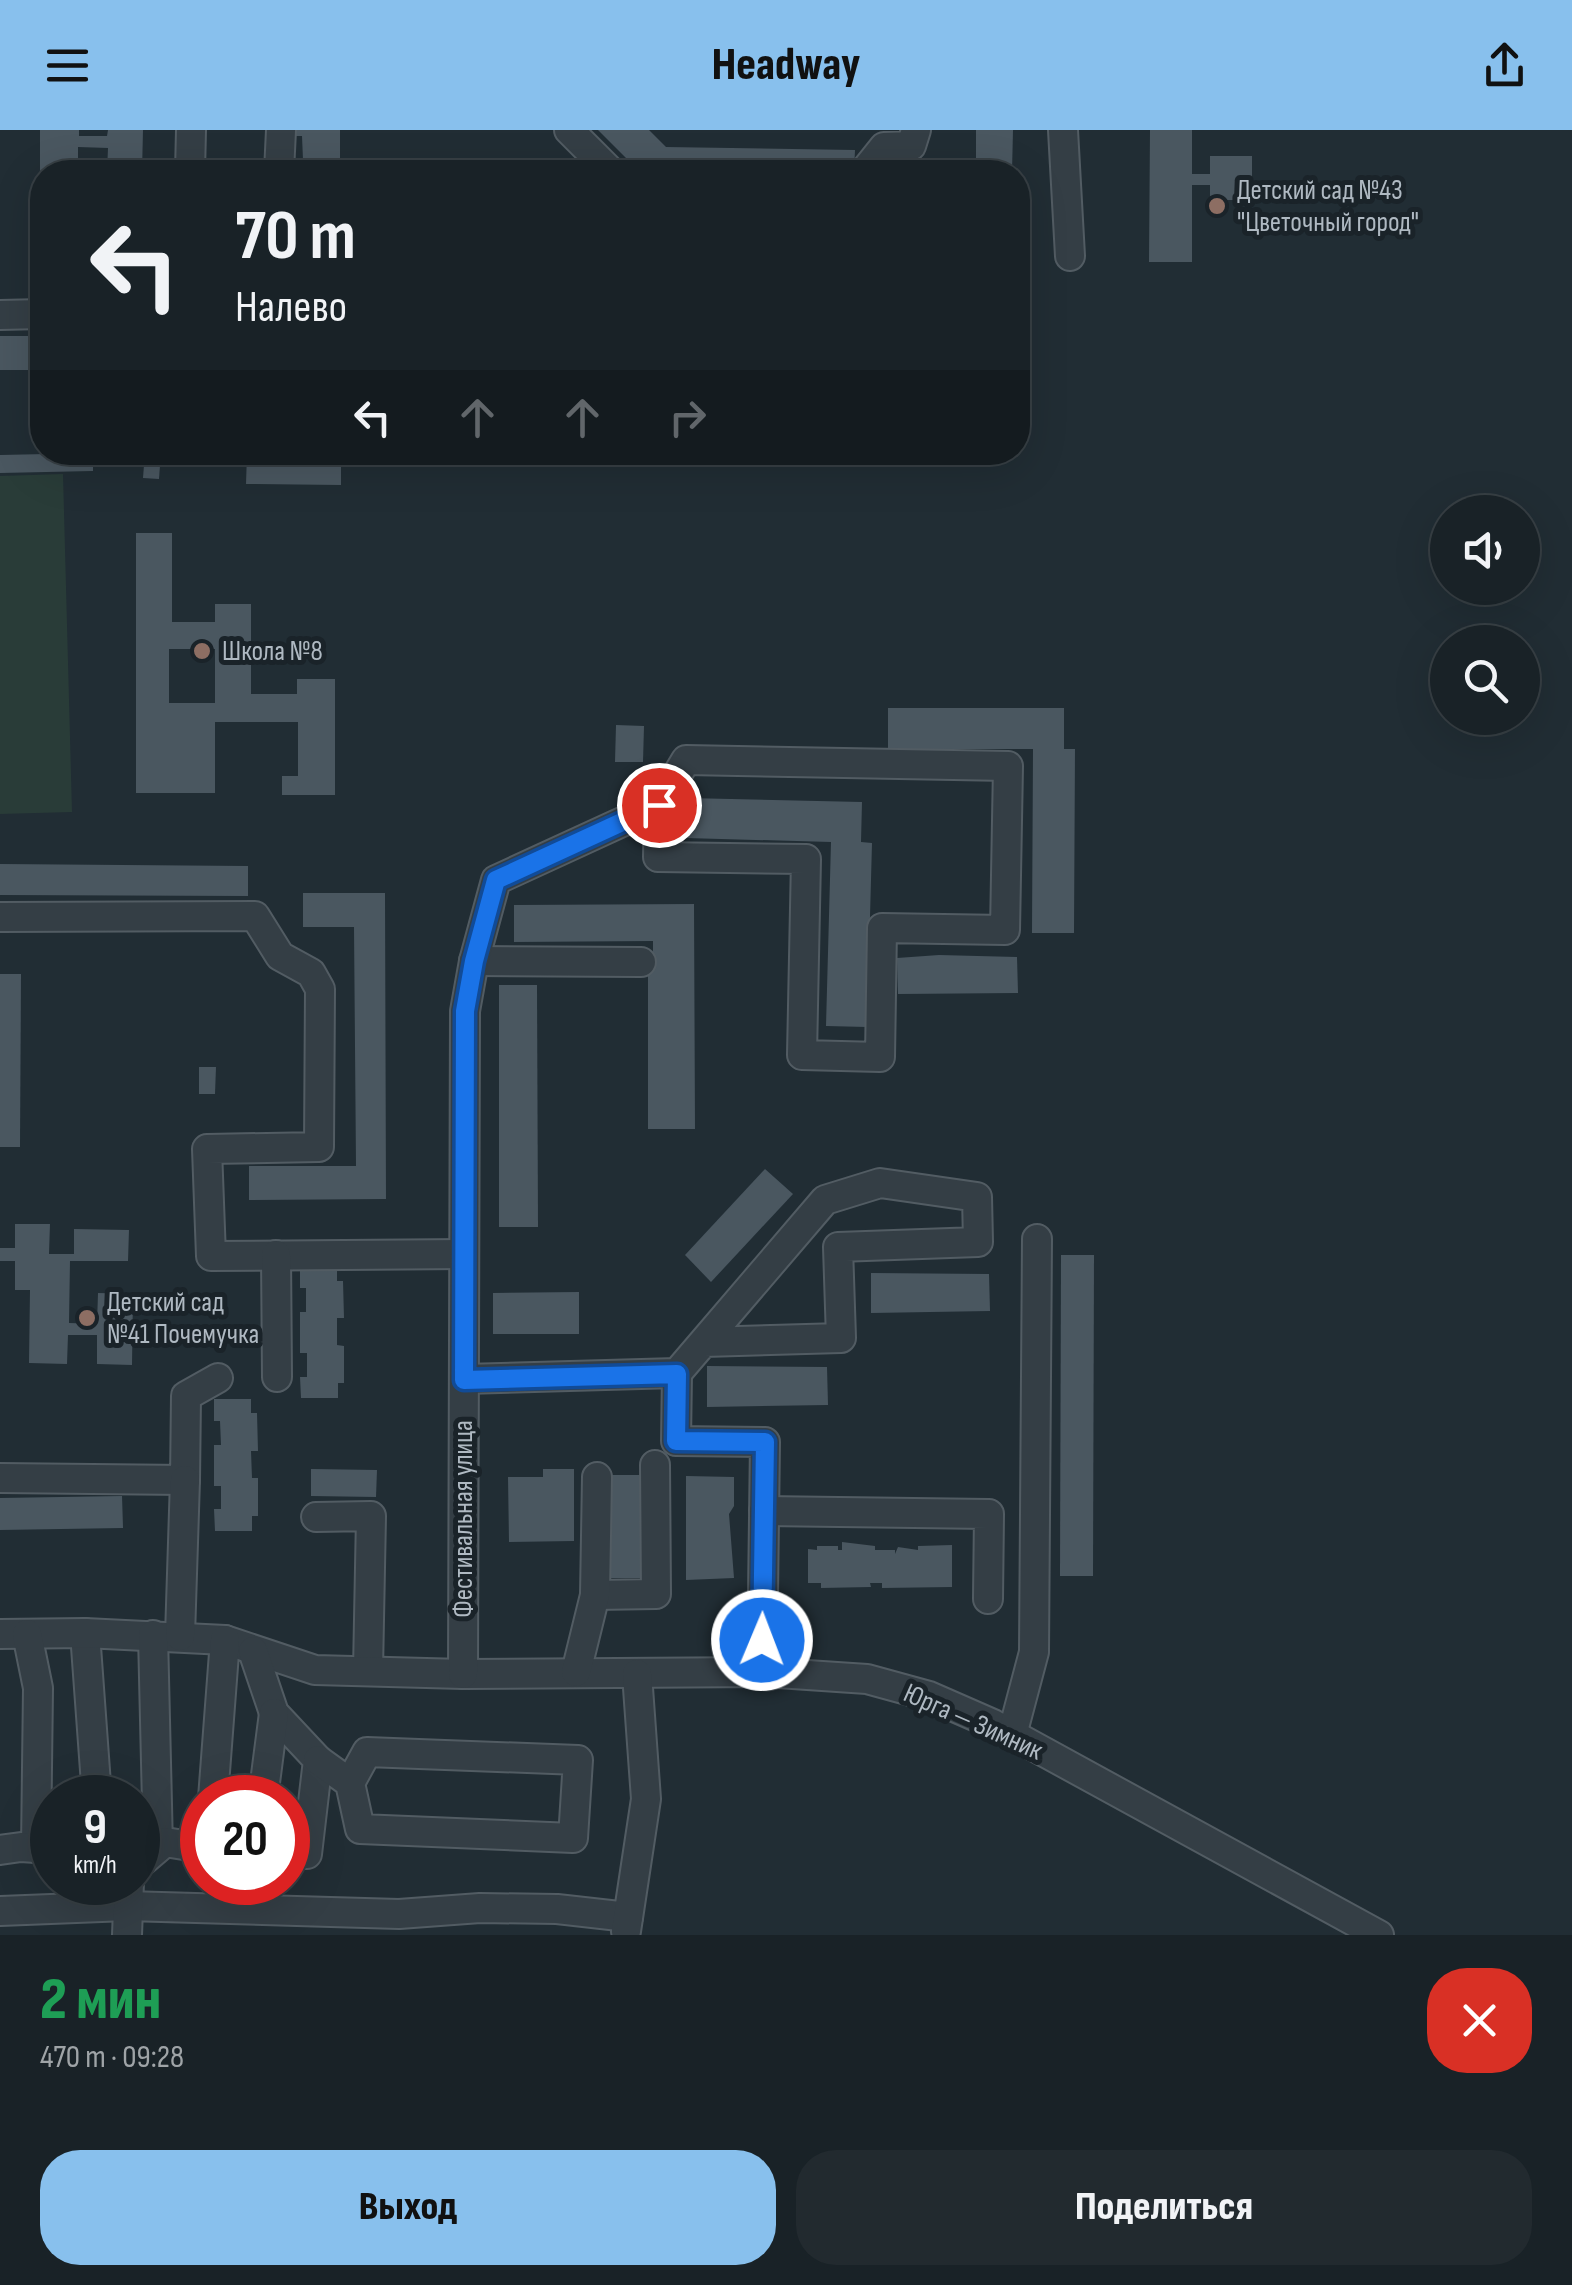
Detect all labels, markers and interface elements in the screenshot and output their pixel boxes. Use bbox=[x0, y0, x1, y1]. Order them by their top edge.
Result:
icon: menu bbox=[40, 38, 95, 93]
text: Headway bbox=[712, 38, 860, 93]
icon: share bbox=[1477, 38, 1532, 93]
place label: Детский сад №43 "Цветочный город" bbox=[1237, 174, 1419, 239]
text: 70 m bbox=[235, 195, 356, 279]
marker: Детский сад №43 "Цветочный город" bbox=[1206, 195, 1228, 217]
icon: left bbox=[70, 200, 200, 330]
text: Налево bbox=[235, 280, 347, 335]
icon: left bbox=[345, 390, 400, 445]
icon: ahead bbox=[450, 390, 505, 445]
icon: ahead bbox=[555, 390, 610, 445]
icon: right bbox=[660, 390, 715, 445]
map controls bbox=[1430, 495, 1540, 735]
button: sound bbox=[1430, 495, 1540, 605]
button: search bbox=[1430, 625, 1540, 735]
place label: Школа №8 bbox=[222, 635, 323, 668]
marker: Школа №8 bbox=[191, 640, 213, 662]
pin bbox=[617, 763, 702, 848]
icon: arrive bbox=[632, 778, 687, 833]
place label: Детский сад №41 Почемучка bbox=[107, 1286, 259, 1351]
marker: Детский сад №41 Почемучка bbox=[76, 1307, 98, 1329]
street label: Фестивальная улица bbox=[447, 1420, 480, 1618]
position arrow bbox=[710, 1588, 814, 1692]
street label: Юрга — Зимник bbox=[898, 1677, 1048, 1767]
speed limit sign: 20 bbox=[180, 1775, 310, 1905]
text: 9 bbox=[83, 1798, 107, 1858]
text: km/h bbox=[73, 1850, 117, 1881]
text: 2 мин bbox=[40, 1964, 161, 2036]
button: close bbox=[1427, 1968, 1532, 2073]
text: 470 m · 09:28 bbox=[40, 2038, 184, 2077]
button: Выход bbox=[40, 2150, 776, 2265]
button: Поделиться bbox=[796, 2150, 1532, 2265]

